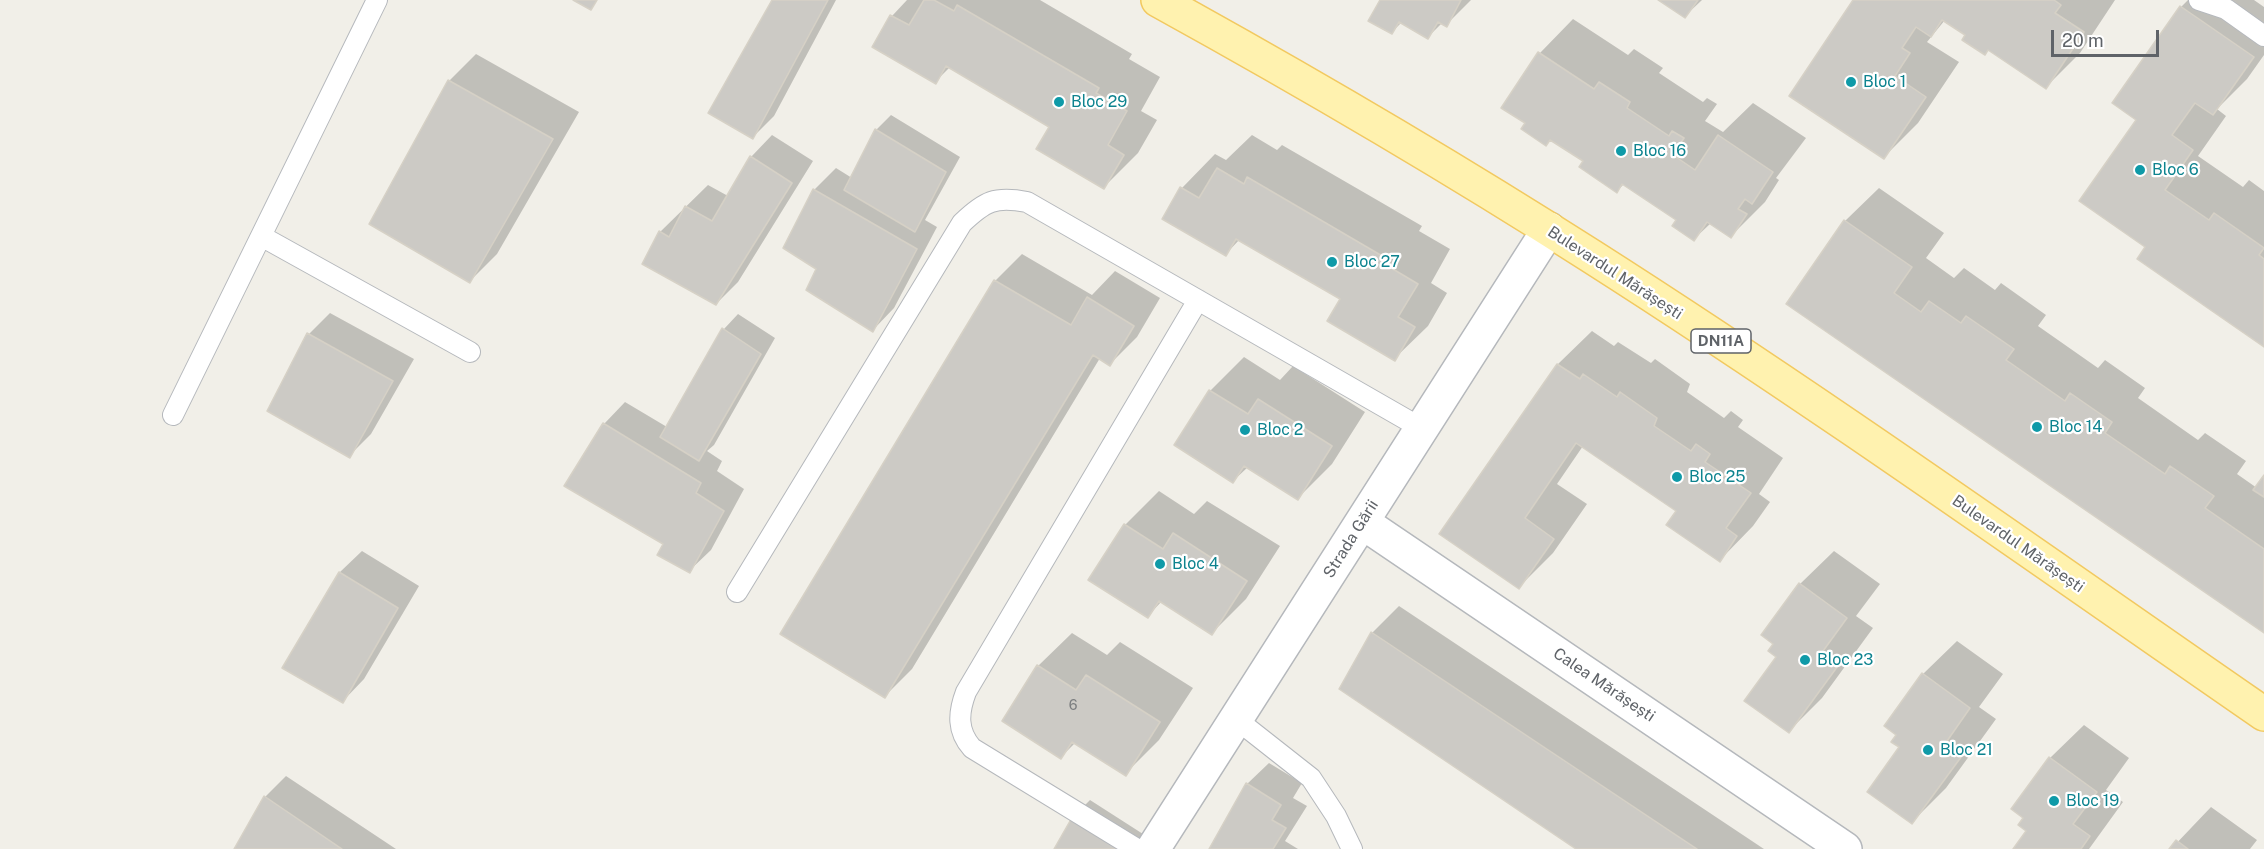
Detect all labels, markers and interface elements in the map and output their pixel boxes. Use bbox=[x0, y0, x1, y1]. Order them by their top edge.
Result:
scale bar bbox=[2054, 18, 2162, 56]
text: 20 m bbox=[2062, 30, 2104, 51]
place label: Bloc 1 bbox=[1863, 72, 1906, 92]
marker: Bloc 1 bbox=[1844, 75, 1858, 89]
place label: Bloc 29 bbox=[1071, 92, 1127, 112]
marker: Bloc 29 bbox=[1052, 95, 1066, 109]
place label: Bloc 16 bbox=[1633, 141, 1686, 161]
marker: Bloc 16 bbox=[1614, 144, 1628, 158]
place label: Bloc 6 bbox=[2152, 160, 2199, 180]
marker: Bloc 6 bbox=[2133, 163, 2147, 177]
street label: Bulevardul Mărășești bbox=[1544, 222, 1686, 324]
place label: Bloc 27 bbox=[1344, 252, 1400, 272]
marker: Bloc 27 bbox=[1325, 255, 1339, 269]
road number: DN11A bbox=[1691, 329, 1751, 353]
place label: Bloc 14 bbox=[2049, 417, 2102, 437]
place label: Bloc 2 bbox=[1257, 420, 1303, 440]
marker: Bloc 14 bbox=[2030, 420, 2044, 434]
marker: Bloc 2 bbox=[1238, 423, 1252, 437]
place label: Bloc 25 bbox=[1689, 467, 1746, 487]
marker: Bloc 25 bbox=[1670, 470, 1684, 484]
street label: Bulevardul Mărășești bbox=[1948, 491, 2088, 597]
street label: Strada Gării bbox=[1319, 496, 1383, 582]
place label: Bloc 4 bbox=[1172, 554, 1219, 574]
marker: Bloc 4 bbox=[1153, 557, 1167, 571]
street label: Calea Mărășești bbox=[1549, 644, 1659, 726]
place label: Bloc 23 bbox=[1817, 650, 1873, 670]
marker: Bloc 23 bbox=[1798, 653, 1812, 667]
house number: 6 bbox=[1069, 698, 1077, 714]
place label: Bloc 21 bbox=[1940, 740, 1993, 760]
marker: Bloc 21 bbox=[1921, 743, 1935, 757]
place label: Bloc 19 bbox=[2066, 791, 2119, 811]
marker: Bloc 19 bbox=[2047, 794, 2061, 808]

